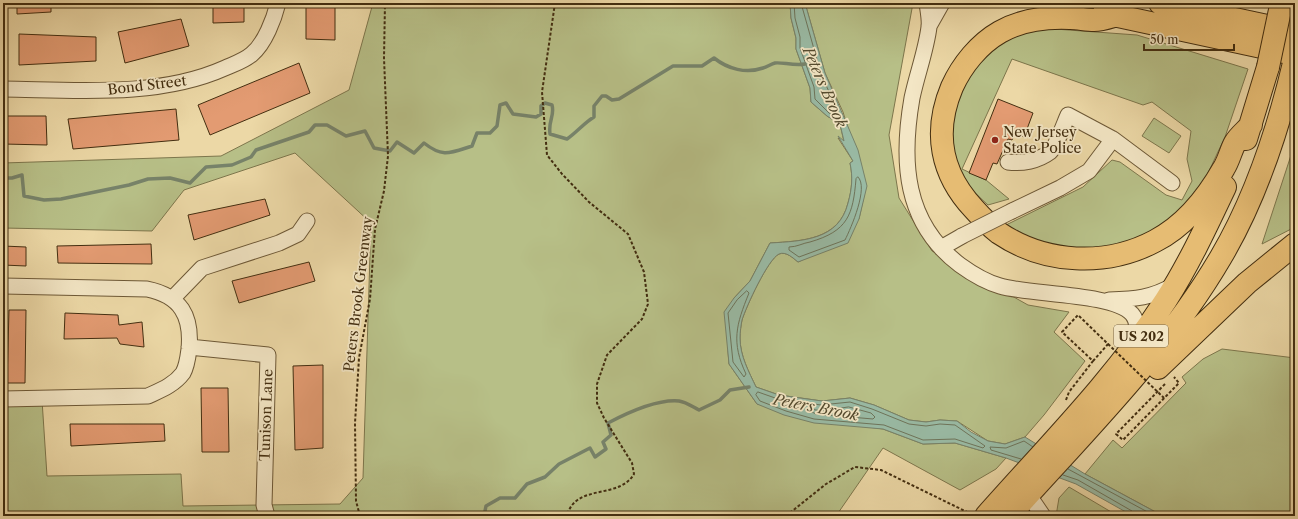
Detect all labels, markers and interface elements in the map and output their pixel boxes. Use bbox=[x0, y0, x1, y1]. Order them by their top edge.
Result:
scale bar bbox=[1144, 26, 1234, 52]
text: 50 m bbox=[1150, 32, 1179, 47]
water label: Peters Brook bbox=[798, 43, 851, 131]
street label: Bond Street bbox=[107, 71, 187, 99]
place label: New Jersey State Police bbox=[1003, 123, 1081, 157]
marker: New Jersey State Police bbox=[990, 135, 1000, 145]
street label: Peters Brook Greenway bbox=[340, 215, 376, 373]
road number: US 202 bbox=[1114, 325, 1168, 347]
street label: Tunison Lane bbox=[255, 369, 277, 461]
water label: Peters Brook bbox=[771, 389, 860, 425]

